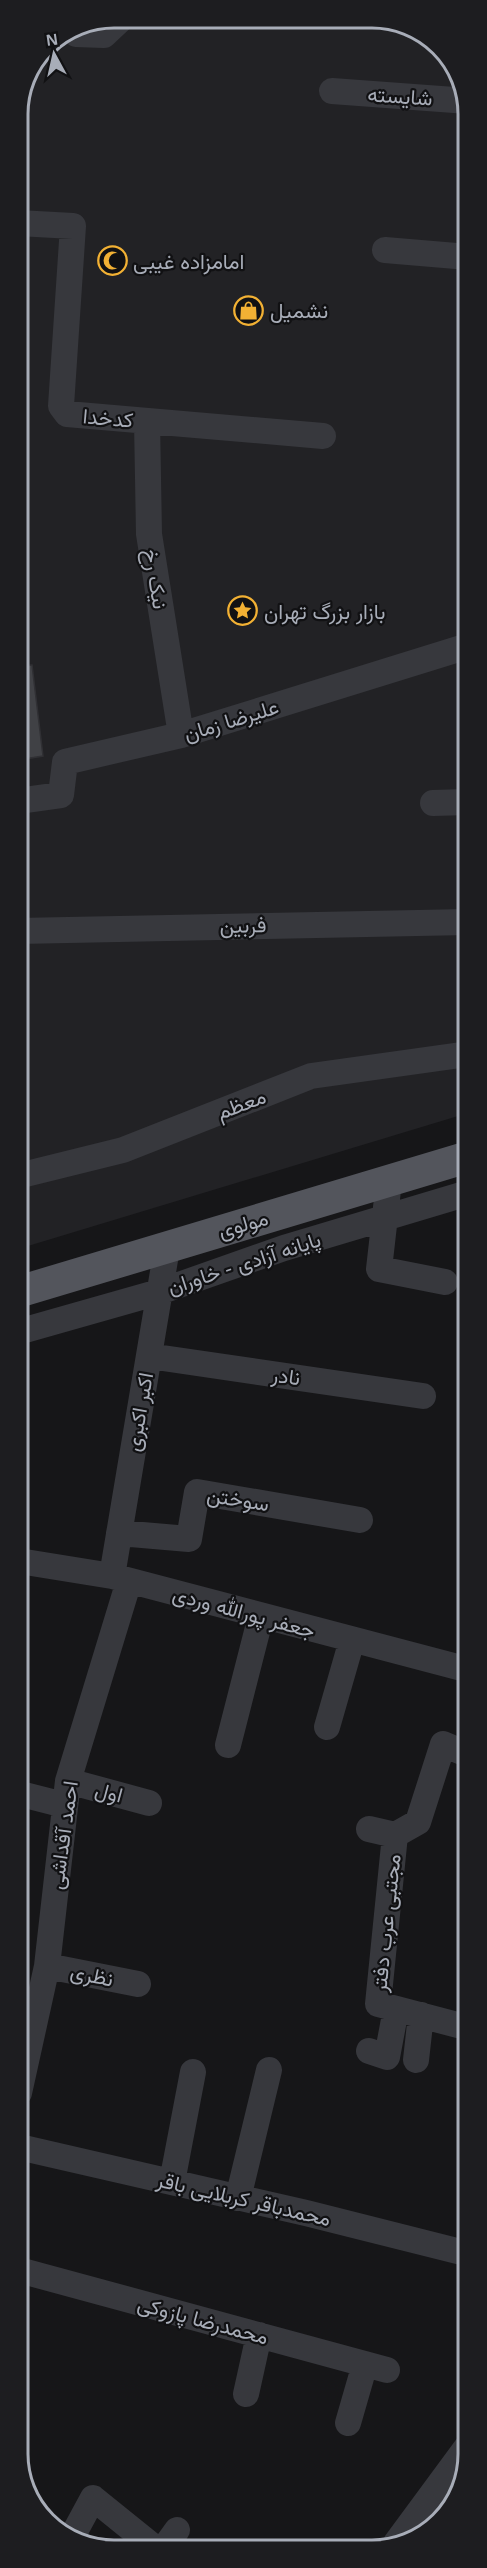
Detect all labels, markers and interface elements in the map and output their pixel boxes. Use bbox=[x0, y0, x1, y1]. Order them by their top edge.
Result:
north arrow bbox=[24, 24, 84, 84]
text: N bbox=[45, 30, 59, 49]
street label: شایسته bbox=[367, 82, 433, 111]
mosque icon: امامزاده غیبی bbox=[96, 245, 128, 277]
place label: امامزاده غیبی bbox=[133, 250, 244, 275]
shop icon: نشمیل bbox=[233, 294, 265, 326]
place label: نشمیل bbox=[270, 299, 328, 323]
street label: کدخدا bbox=[82, 404, 134, 432]
street label: نیک رخ bbox=[137, 547, 172, 611]
place icon: بازار بزرگ تهران bbox=[227, 595, 259, 627]
place label: بازار بزرگ تهران bbox=[264, 600, 385, 625]
street label: علیرضا زمان bbox=[181, 695, 282, 747]
street label: فربین bbox=[219, 913, 267, 939]
street label: معظم bbox=[213, 1084, 270, 1127]
street label: مولوی bbox=[215, 1206, 271, 1244]
street label: پایانه آزادی - خاوران bbox=[165, 1227, 324, 1301]
street label: نادر bbox=[269, 1362, 302, 1391]
street label: اکبر اکبری bbox=[121, 1371, 159, 1454]
street label: سوختن bbox=[205, 1483, 271, 1517]
street label: جعفر پورالله وردی bbox=[169, 1581, 318, 1645]
street label: اول bbox=[92, 1777, 125, 1809]
street label: احمد آقداشی bbox=[44, 1779, 83, 1891]
street label: مجتبی عرب دفتر bbox=[367, 1853, 407, 1994]
street label: نظری bbox=[68, 1959, 115, 1993]
street label: محمدباقر کربلایی باقر bbox=[153, 2168, 333, 2232]
street label: محمدرضا پازوکی bbox=[134, 2292, 271, 2351]

